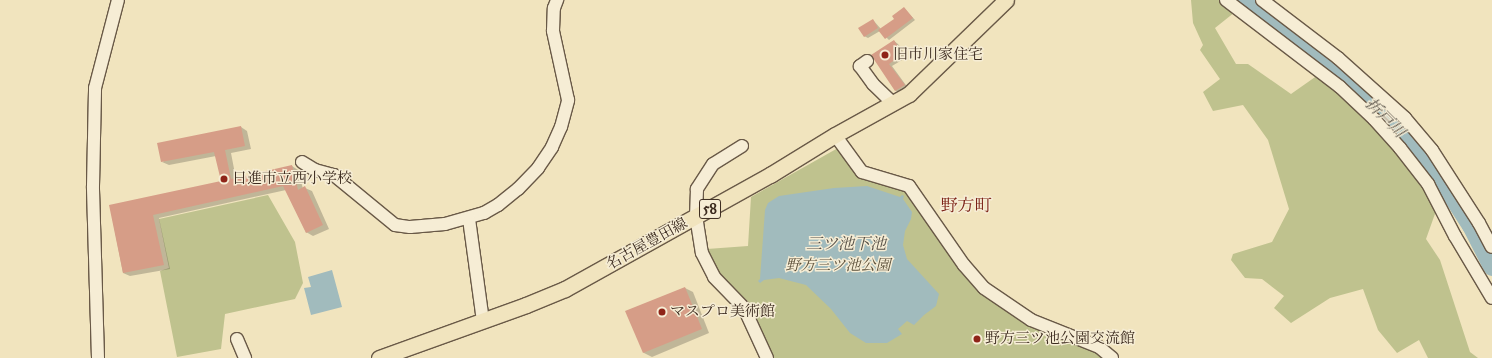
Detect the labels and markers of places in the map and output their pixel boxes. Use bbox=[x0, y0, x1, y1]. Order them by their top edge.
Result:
place label: 旧市川家住宅 bbox=[893, 46, 983, 64]
marker: 旧市川家住宅 bbox=[880, 50, 890, 60]
place label: 日進市立西小学校 bbox=[232, 170, 352, 188]
marker: 日進市立西小学校 bbox=[219, 174, 229, 184]
place label: マスプロ美術館 bbox=[670, 303, 775, 321]
marker: マスプロ美術館 bbox=[657, 307, 667, 317]
place label: 野方三ツ池公園交流館 bbox=[985, 330, 1135, 348]
marker: 野方三ツ池公園交流館 bbox=[972, 334, 982, 344]

